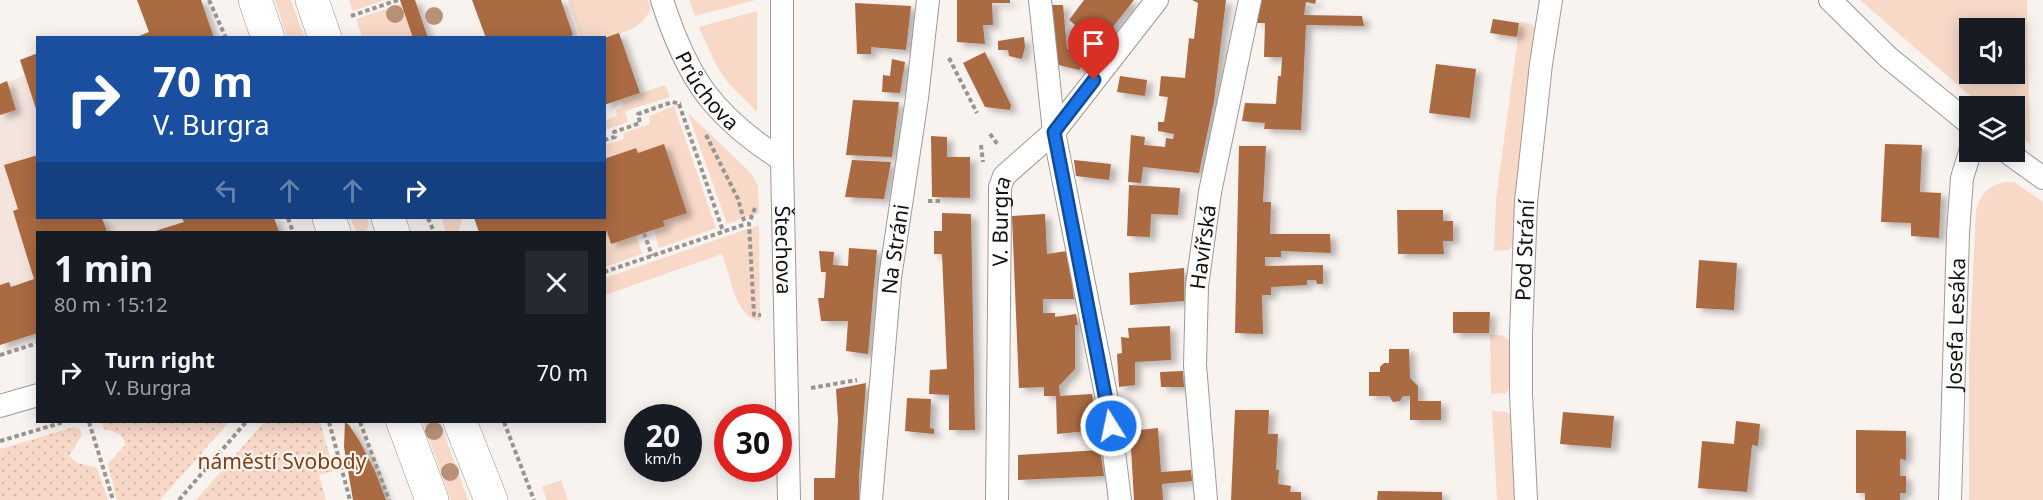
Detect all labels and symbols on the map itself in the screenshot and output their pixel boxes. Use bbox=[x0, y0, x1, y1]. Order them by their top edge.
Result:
pin bbox=[1068, 18, 1119, 80]
street label: Průchova bbox=[669, 46, 745, 136]
street label: V. Burgra bbox=[985, 172, 1017, 267]
street label: Pod Strání bbox=[1508, 198, 1540, 301]
street label: Na Stráni bbox=[875, 202, 915, 295]
street label: Havířská bbox=[1183, 203, 1222, 291]
street label: Štechova bbox=[769, 205, 799, 295]
street label: Josefa Lesáka bbox=[1939, 257, 1971, 393]
position arrow bbox=[1079, 394, 1143, 458]
speed limit sign: 30 bbox=[714, 404, 792, 482]
park label: náměstí Svobody bbox=[198, 447, 367, 475]

